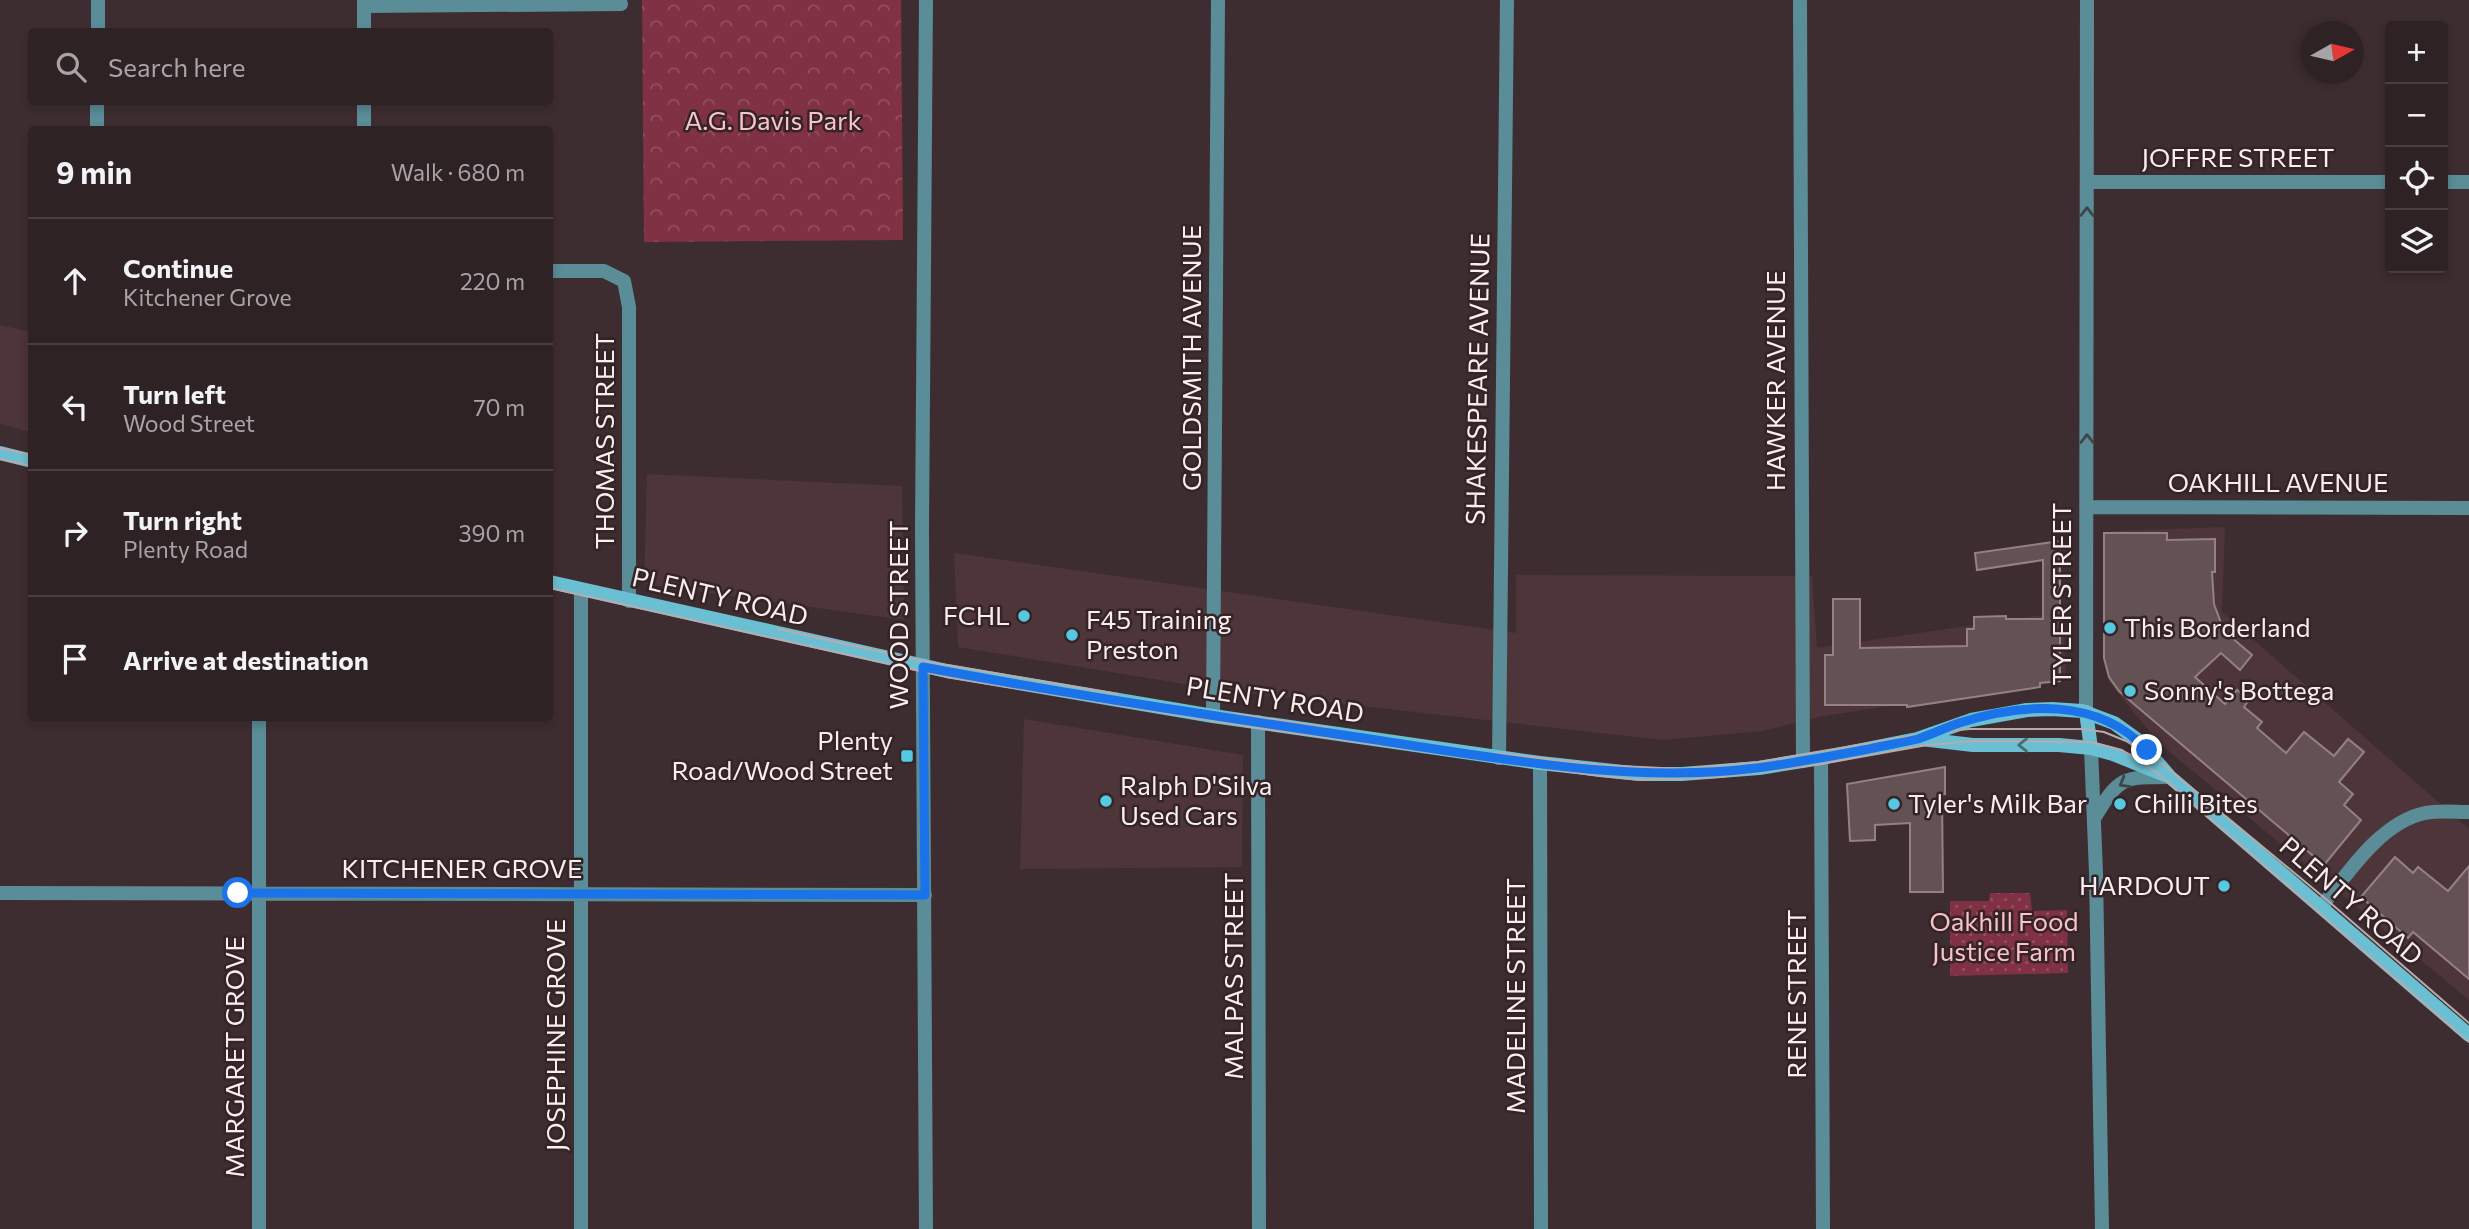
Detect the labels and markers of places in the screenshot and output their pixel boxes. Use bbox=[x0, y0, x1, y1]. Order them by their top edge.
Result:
place label: FCHL bbox=[943, 599, 1010, 630]
place label: F45 Training Preston bbox=[1086, 603, 1232, 664]
marker: FCHL bbox=[1016, 608, 1032, 624]
place label: This Borderland bbox=[2124, 611, 2311, 642]
marker: This Borderland bbox=[2102, 620, 2118, 636]
marker: F45 Training Preston bbox=[1064, 627, 1080, 643]
place label: Sonny's Bottega bbox=[2144, 674, 2334, 705]
marker: Sonny's Bottega bbox=[2122, 683, 2138, 699]
place label: Plenty Road/Wood Street bbox=[671, 724, 893, 785]
marker: Plenty Road/Wood Street bbox=[899, 748, 915, 764]
place label: Ralph D'Silva Used Cars bbox=[1120, 769, 1272, 830]
place label: Tyler's Milk Bar bbox=[1908, 787, 2087, 818]
place label: Chilli Bites bbox=[2134, 787, 2258, 818]
marker: Ralph D'Silva Used Cars bbox=[1098, 793, 1114, 809]
marker: Tyler's Milk Bar bbox=[1886, 796, 1902, 812]
marker: Chilli Bites bbox=[2112, 796, 2128, 812]
place label: HARDOUT bbox=[2079, 869, 2210, 900]
marker: HARDOUT bbox=[2216, 878, 2232, 894]

